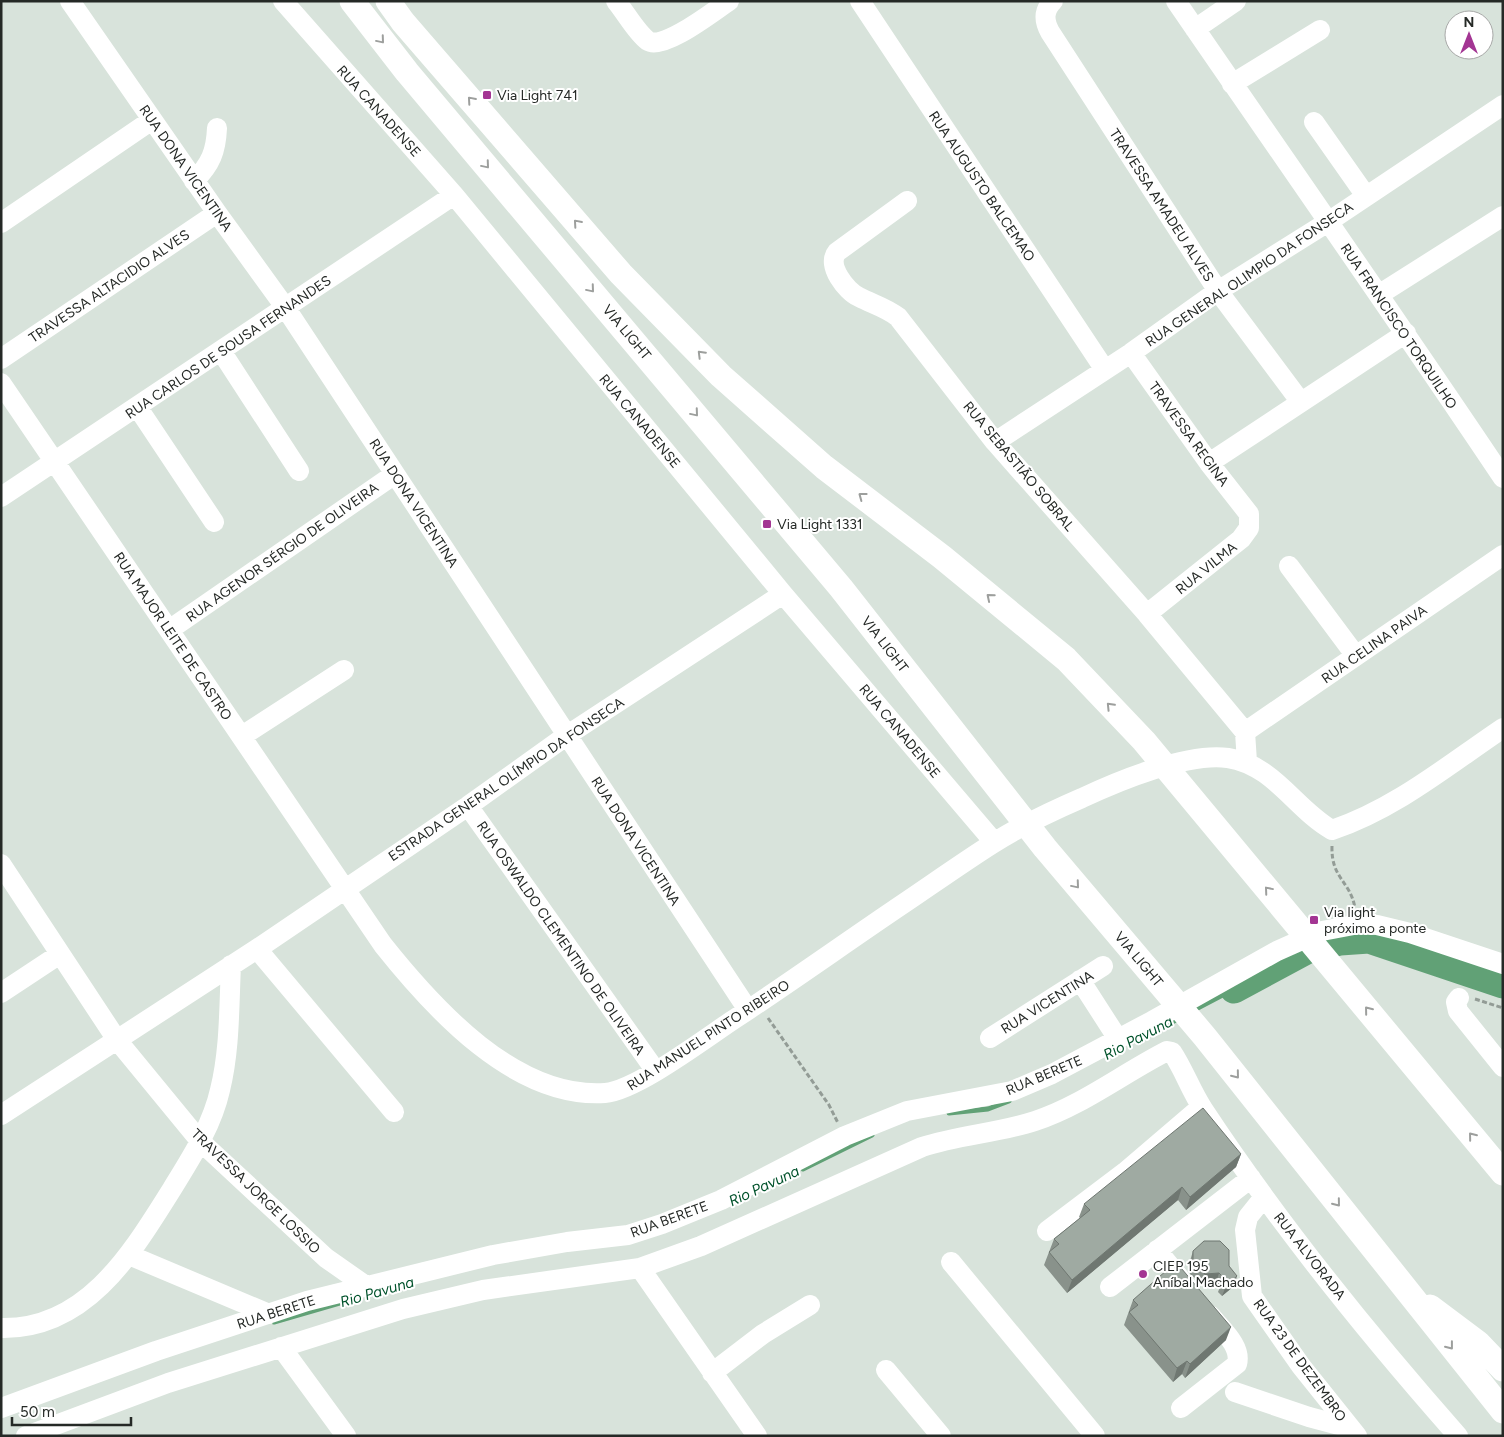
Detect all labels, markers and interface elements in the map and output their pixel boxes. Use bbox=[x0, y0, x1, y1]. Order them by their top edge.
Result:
north arrow bbox=[1444, 10, 1494, 60]
text: N bbox=[1464, 14, 1474, 31]
one-way arrow bbox=[375, 35, 384, 44]
street label: RUA CANADENSE bbox=[333, 62, 424, 161]
place label: Via Light 741 bbox=[497, 87, 578, 104]
marker: Via Light 741 bbox=[481, 89, 493, 101]
one-way arrow bbox=[468, 97, 477, 106]
street label: RUA DONA VICENTINA bbox=[135, 102, 236, 235]
street label: RUA AUGUSTO BALCEMAO bbox=[925, 108, 1038, 265]
street label: TRAVESSA AMADEU ALVES bbox=[1106, 126, 1217, 285]
one-way arrow bbox=[480, 159, 489, 168]
street label: RUA GENERAL OLIMPIO DA FONSECA bbox=[1142, 198, 1357, 351]
one-way arrow bbox=[574, 220, 583, 229]
street label: TRAVESSA ALTACIDIO ALVES bbox=[26, 226, 193, 347]
street label: RUA FRANCISCO TORQUILHO bbox=[1337, 240, 1460, 412]
street label: RUA CARLOS DE SOUSA FERNANDES bbox=[122, 272, 334, 423]
one-way arrow bbox=[585, 283, 594, 292]
street label: VIA LIGHT bbox=[599, 301, 655, 363]
one-way arrow bbox=[697, 351, 706, 360]
street label: RUA CANADENSE bbox=[595, 371, 684, 472]
street label: TRAVESSA REGINA bbox=[1145, 379, 1233, 490]
street label: RUA SEBASTIÃO SOBRAL bbox=[959, 398, 1078, 535]
one-way arrow bbox=[690, 407, 698, 416]
street label: RUA DONA VICENTINA bbox=[365, 436, 462, 571]
street label: RUA AGENOR SÉRGIO DE OLIVEIRA bbox=[183, 479, 382, 626]
one-way arrow bbox=[859, 494, 868, 502]
place label: Via Light 1331 bbox=[777, 516, 863, 533]
marker: Via Light 1331 bbox=[761, 518, 773, 530]
street label: RUA VILMA bbox=[1172, 538, 1241, 598]
street label: RUA MAJOR LEITE DE CASTRO bbox=[110, 549, 235, 724]
one-way arrow bbox=[987, 594, 996, 602]
street label: RUA CELINA PAIVA bbox=[1318, 601, 1431, 687]
street label: VIA LIGHT bbox=[857, 613, 912, 676]
street label: RUA CANADENSE bbox=[855, 681, 944, 782]
street label: ESTRADA GENERAL OLÍMPIO DA FONSECA bbox=[385, 694, 628, 865]
one-way arrow bbox=[1107, 702, 1116, 711]
street label: RUA DONA VICENTINA bbox=[587, 774, 684, 909]
street label: RUA OSWALDO CLEMENTINO DE OLIVEIRA bbox=[473, 818, 649, 1059]
one-way arrow bbox=[1071, 879, 1079, 888]
one-way arrow bbox=[1265, 887, 1273, 896]
place label: Via light próximo a ponte bbox=[1324, 904, 1427, 937]
marker: Via light próximo a ponte bbox=[1308, 914, 1320, 926]
street label: VIA LIGHT bbox=[1111, 928, 1167, 990]
street label: RUA VICENTINA bbox=[998, 967, 1097, 1038]
street label: RUA MANUEL PINTO RIBEIRO bbox=[624, 976, 793, 1094]
one-way arrow bbox=[1366, 1007, 1374, 1016]
water label: Rio Pavuna bbox=[1100, 1012, 1176, 1064]
street label: RUA BERETE bbox=[1003, 1052, 1085, 1099]
one-way arrow bbox=[1230, 1070, 1239, 1079]
street label: TRAVESSA JORGE LOSSIO bbox=[188, 1125, 324, 1257]
one-way arrow bbox=[1468, 1132, 1477, 1141]
water label: Rio Pavuna bbox=[726, 1162, 802, 1210]
one-way arrow bbox=[1331, 1197, 1340, 1206]
street label: RUA BERETE bbox=[628, 1198, 710, 1241]
street label: RUA ALVORADA bbox=[1270, 1209, 1349, 1304]
place label: CIEP 195 Aníbal Machado bbox=[1153, 1258, 1253, 1291]
marker: CIEP 195 Aníbal Machado bbox=[1137, 1268, 1149, 1280]
water label: Rio Pavuna bbox=[338, 1273, 416, 1311]
street label: RUA BERETE bbox=[235, 1292, 318, 1333]
street label: RUA 23 DE DEZEMBRO bbox=[1249, 1296, 1350, 1425]
one-way arrow bbox=[1445, 1340, 1454, 1349]
scale bar bbox=[12, 1394, 131, 1426]
text: 50 m bbox=[20, 1403, 55, 1421]

